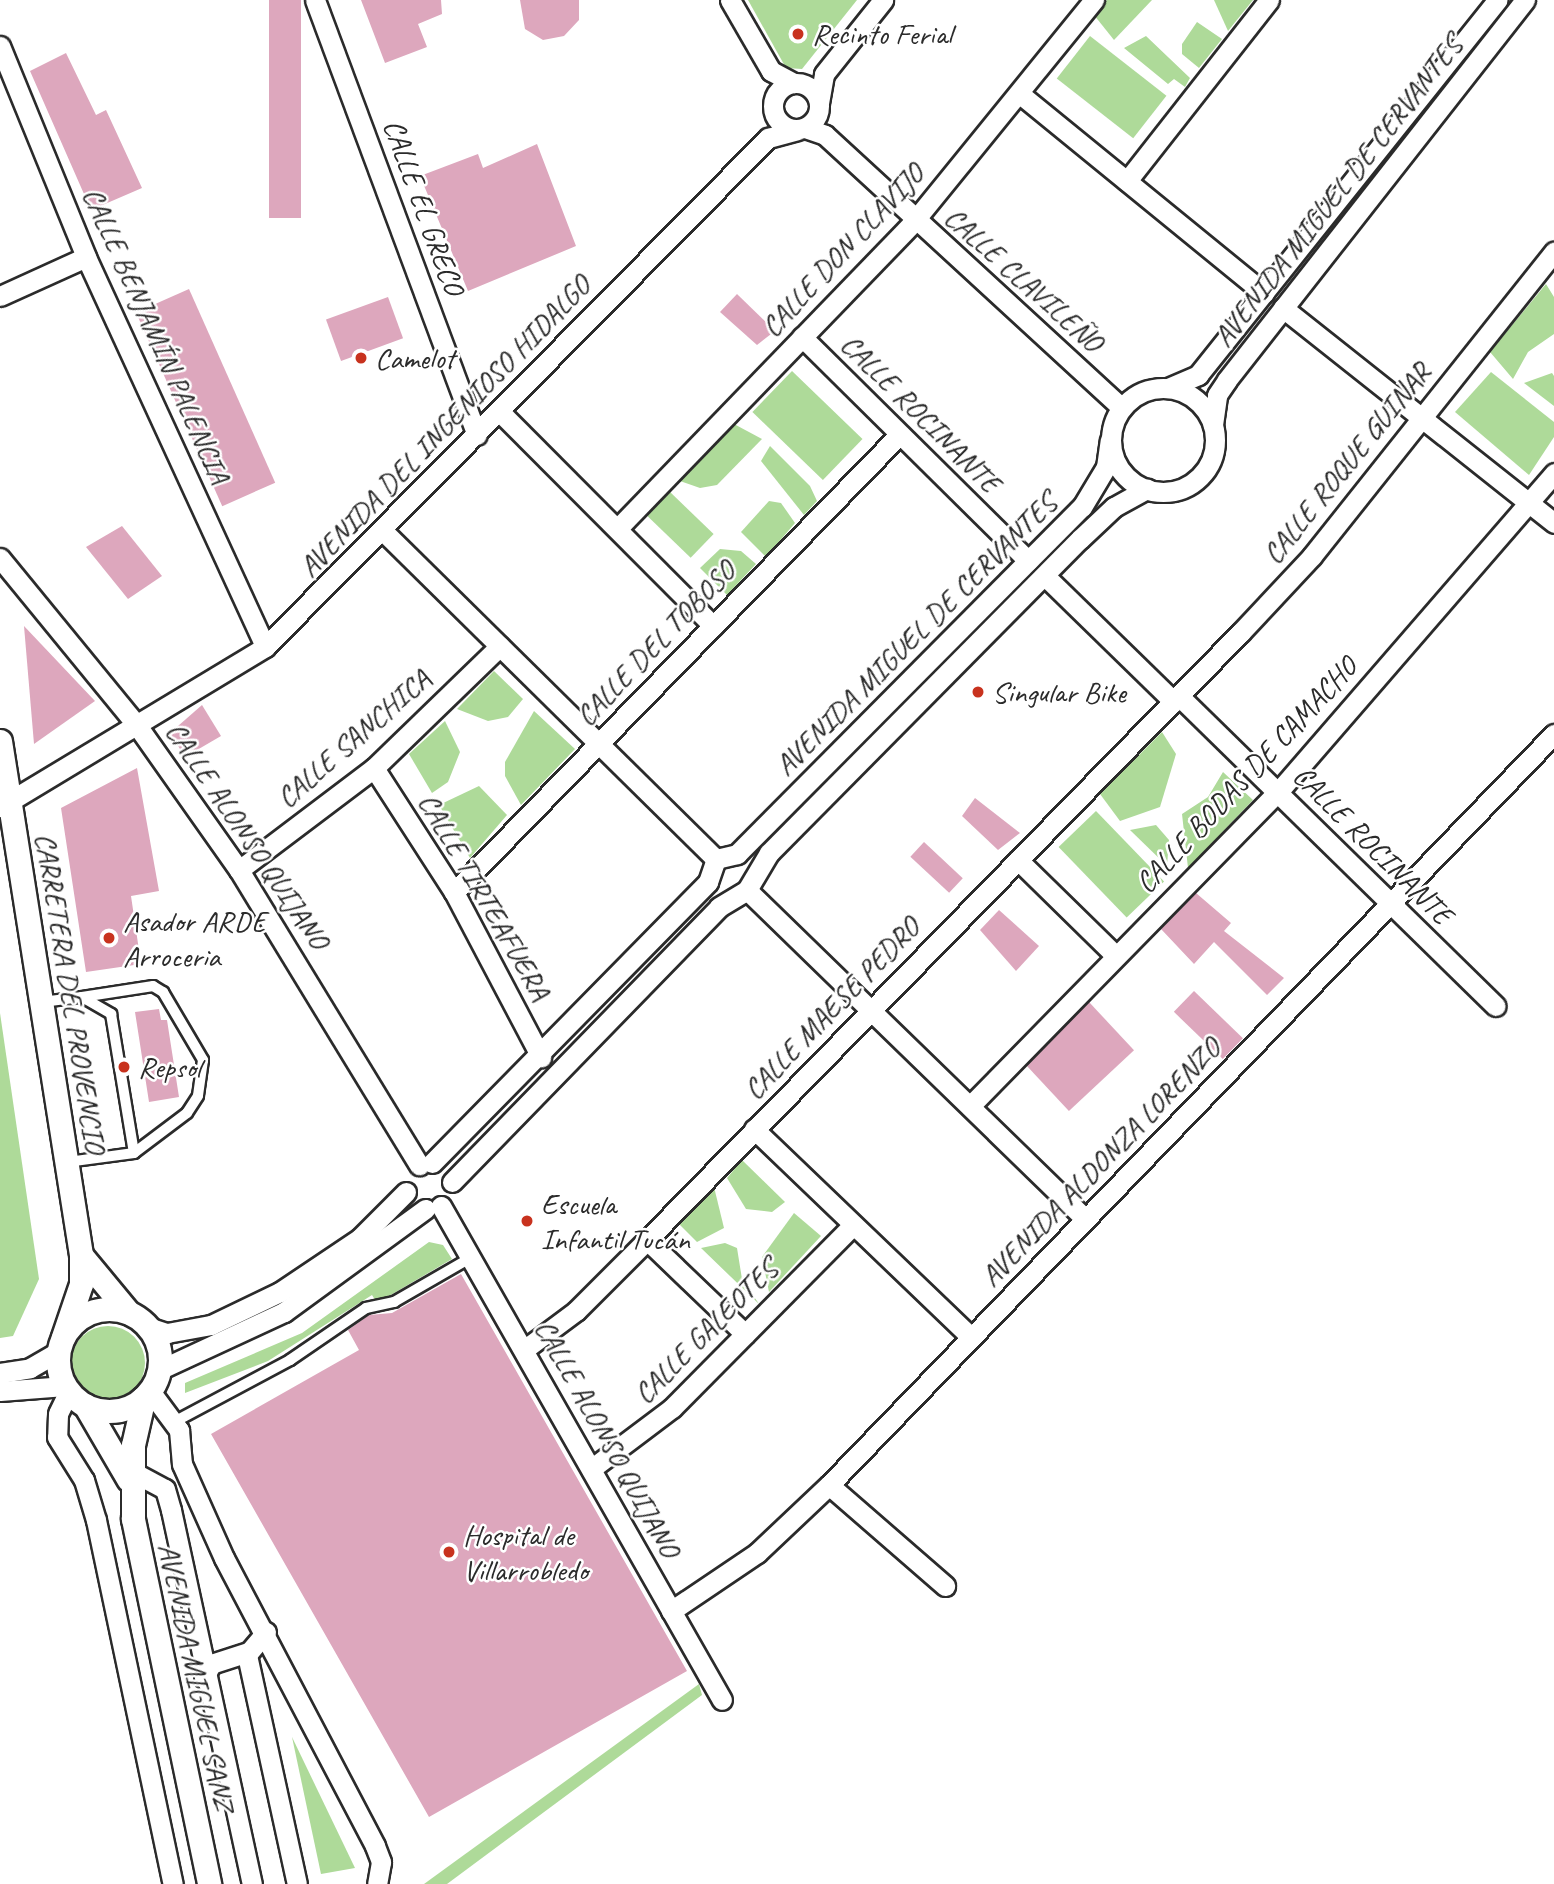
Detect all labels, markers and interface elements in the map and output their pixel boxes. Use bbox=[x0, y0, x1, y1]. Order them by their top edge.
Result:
place label: Recinto Ferial bbox=[812, 16, 952, 52]
marker: Recinto Ferial bbox=[790, 26, 806, 42]
street label: AVENIDA MIGUEL DE CERVANTES bbox=[1204, 28, 1470, 354]
street label: CALLE EL GRECO bbox=[376, 114, 472, 300]
street label: CALLE DON CLAVIJO bbox=[753, 156, 931, 344]
street label: CALLE BENJAMÍN PALENCIA bbox=[76, 182, 238, 488]
street label: CALLE CLAVILEÑO bbox=[937, 198, 1111, 360]
street label: AVENIDA DEL INGENIOSO HIDALGO bbox=[289, 266, 599, 586]
street label: CALLE ROCINANTE bbox=[834, 326, 1008, 500]
place label: Camelot bbox=[375, 340, 454, 376]
marker: Camelot bbox=[353, 350, 369, 366]
street label: CALLE ROQUE GUINAR bbox=[1255, 357, 1437, 569]
street label: AVENIDA MIGUEL DE CERVANTES bbox=[766, 485, 1064, 783]
street label: CALLE DEL TOBOSO bbox=[568, 553, 742, 733]
street label: CALLE BODAS DE CAMACHO bbox=[1127, 649, 1365, 901]
street label: CALLE SANCHICA bbox=[269, 661, 437, 815]
place label: Singular Bike bbox=[992, 674, 1126, 710]
marker: Singular Bike bbox=[970, 684, 986, 700]
street label: CALLE ALONSO QUIJANO bbox=[159, 715, 337, 955]
street label: CALLE ROCINANTE bbox=[1286, 758, 1460, 932]
street label: CALLE TIRTEAFUERA bbox=[411, 786, 559, 1006]
street label: CARRETERA DEL PROVENCIO bbox=[28, 829, 114, 1157]
place label: Asador ARDE Arroceria bbox=[123, 903, 266, 974]
street label: CALLE MAESE PEDRO bbox=[735, 910, 927, 1106]
marker: Asador ARDE Arroceria bbox=[101, 930, 117, 946]
street label: AVENIDA ALDONZA LORENZO bbox=[972, 1031, 1228, 1293]
place label: Repsol bbox=[138, 1049, 201, 1085]
marker: Repsol bbox=[116, 1059, 132, 1075]
place label: Escuela Infantil Tucán bbox=[541, 1186, 689, 1256]
marker: Escuela Infantil Tucán bbox=[519, 1213, 535, 1229]
street label: CALLE GALEOTES bbox=[626, 1252, 784, 1410]
street label: CALLE ALONSO QUIJANO bbox=[528, 1313, 688, 1563]
place label: Hospital de Villarrobledo bbox=[463, 1517, 588, 1588]
street label: AVENIDA MIGUEL SANZ bbox=[151, 1540, 243, 1814]
marker: Hospital de Villarrobledo bbox=[441, 1544, 457, 1560]

